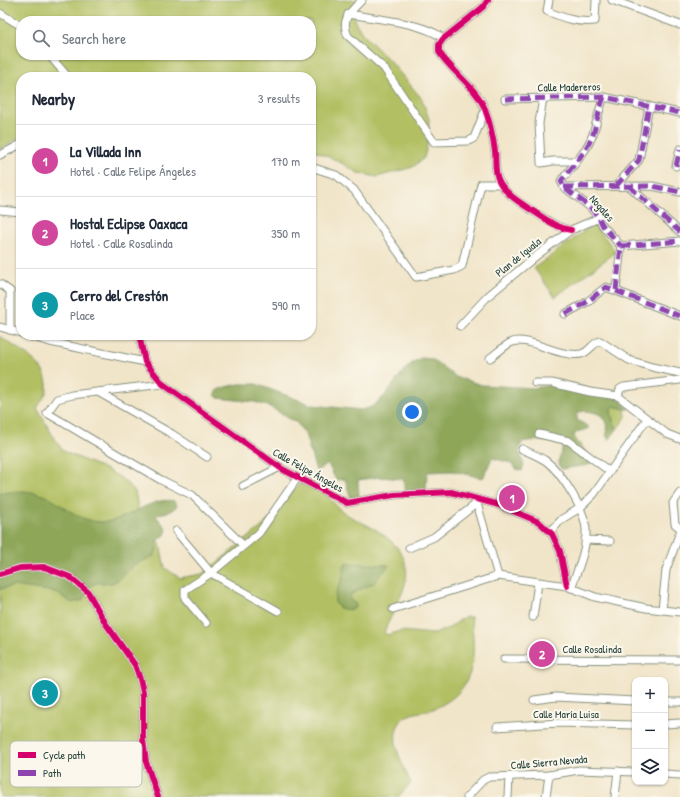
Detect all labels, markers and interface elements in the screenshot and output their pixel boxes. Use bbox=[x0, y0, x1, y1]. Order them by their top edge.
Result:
search box bbox=[16, 16, 316, 60]
icon: search bbox=[30, 27, 52, 49]
text: Search here bbox=[62, 28, 126, 49]
street label: Calle Madereros bbox=[537, 79, 601, 95]
text: Nearby bbox=[32, 87, 75, 110]
text: 3 results bbox=[258, 89, 300, 107]
text: La Villada Inn bbox=[70, 141, 141, 162]
text: 1 bbox=[43, 152, 47, 170]
text: 170 m bbox=[271, 152, 300, 170]
text: Hotel · Calle Felipe Ángeles bbox=[70, 162, 196, 180]
street label: Nogales bbox=[587, 192, 617, 224]
text: Hostal Eclipse Oaxaca bbox=[70, 213, 187, 234]
text: 2 bbox=[42, 224, 48, 242]
text: 350 m bbox=[271, 224, 300, 242]
text: Hotel · Calle Rosalinda bbox=[70, 234, 173, 252]
street label: Plan de Iguala bbox=[492, 234, 544, 280]
text: Cerro del Crestón bbox=[70, 285, 168, 306]
text: 3 bbox=[42, 296, 48, 314]
text: 590 m bbox=[272, 296, 300, 314]
text: Place bbox=[70, 306, 95, 324]
your location bbox=[402, 402, 422, 422]
street label: Calle Felipe Ángeles bbox=[270, 445, 346, 495]
pin: 1 bbox=[499, 483, 525, 513]
pin: 2 bbox=[529, 639, 555, 669]
street label: Calle Rosalinda bbox=[563, 642, 622, 656]
map controls bbox=[632, 677, 668, 785]
button: + bbox=[632, 677, 668, 713]
pin: 3 bbox=[32, 678, 58, 708]
street label: Calle María Luisa bbox=[533, 707, 600, 721]
button: − bbox=[632, 713, 668, 749]
legend bbox=[10, 741, 142, 787]
text: Cycle path bbox=[43, 748, 86, 762]
button: layers bbox=[632, 749, 668, 785]
street label: Calle Sierra Nevada bbox=[510, 752, 589, 772]
text: Path bbox=[43, 766, 61, 780]

